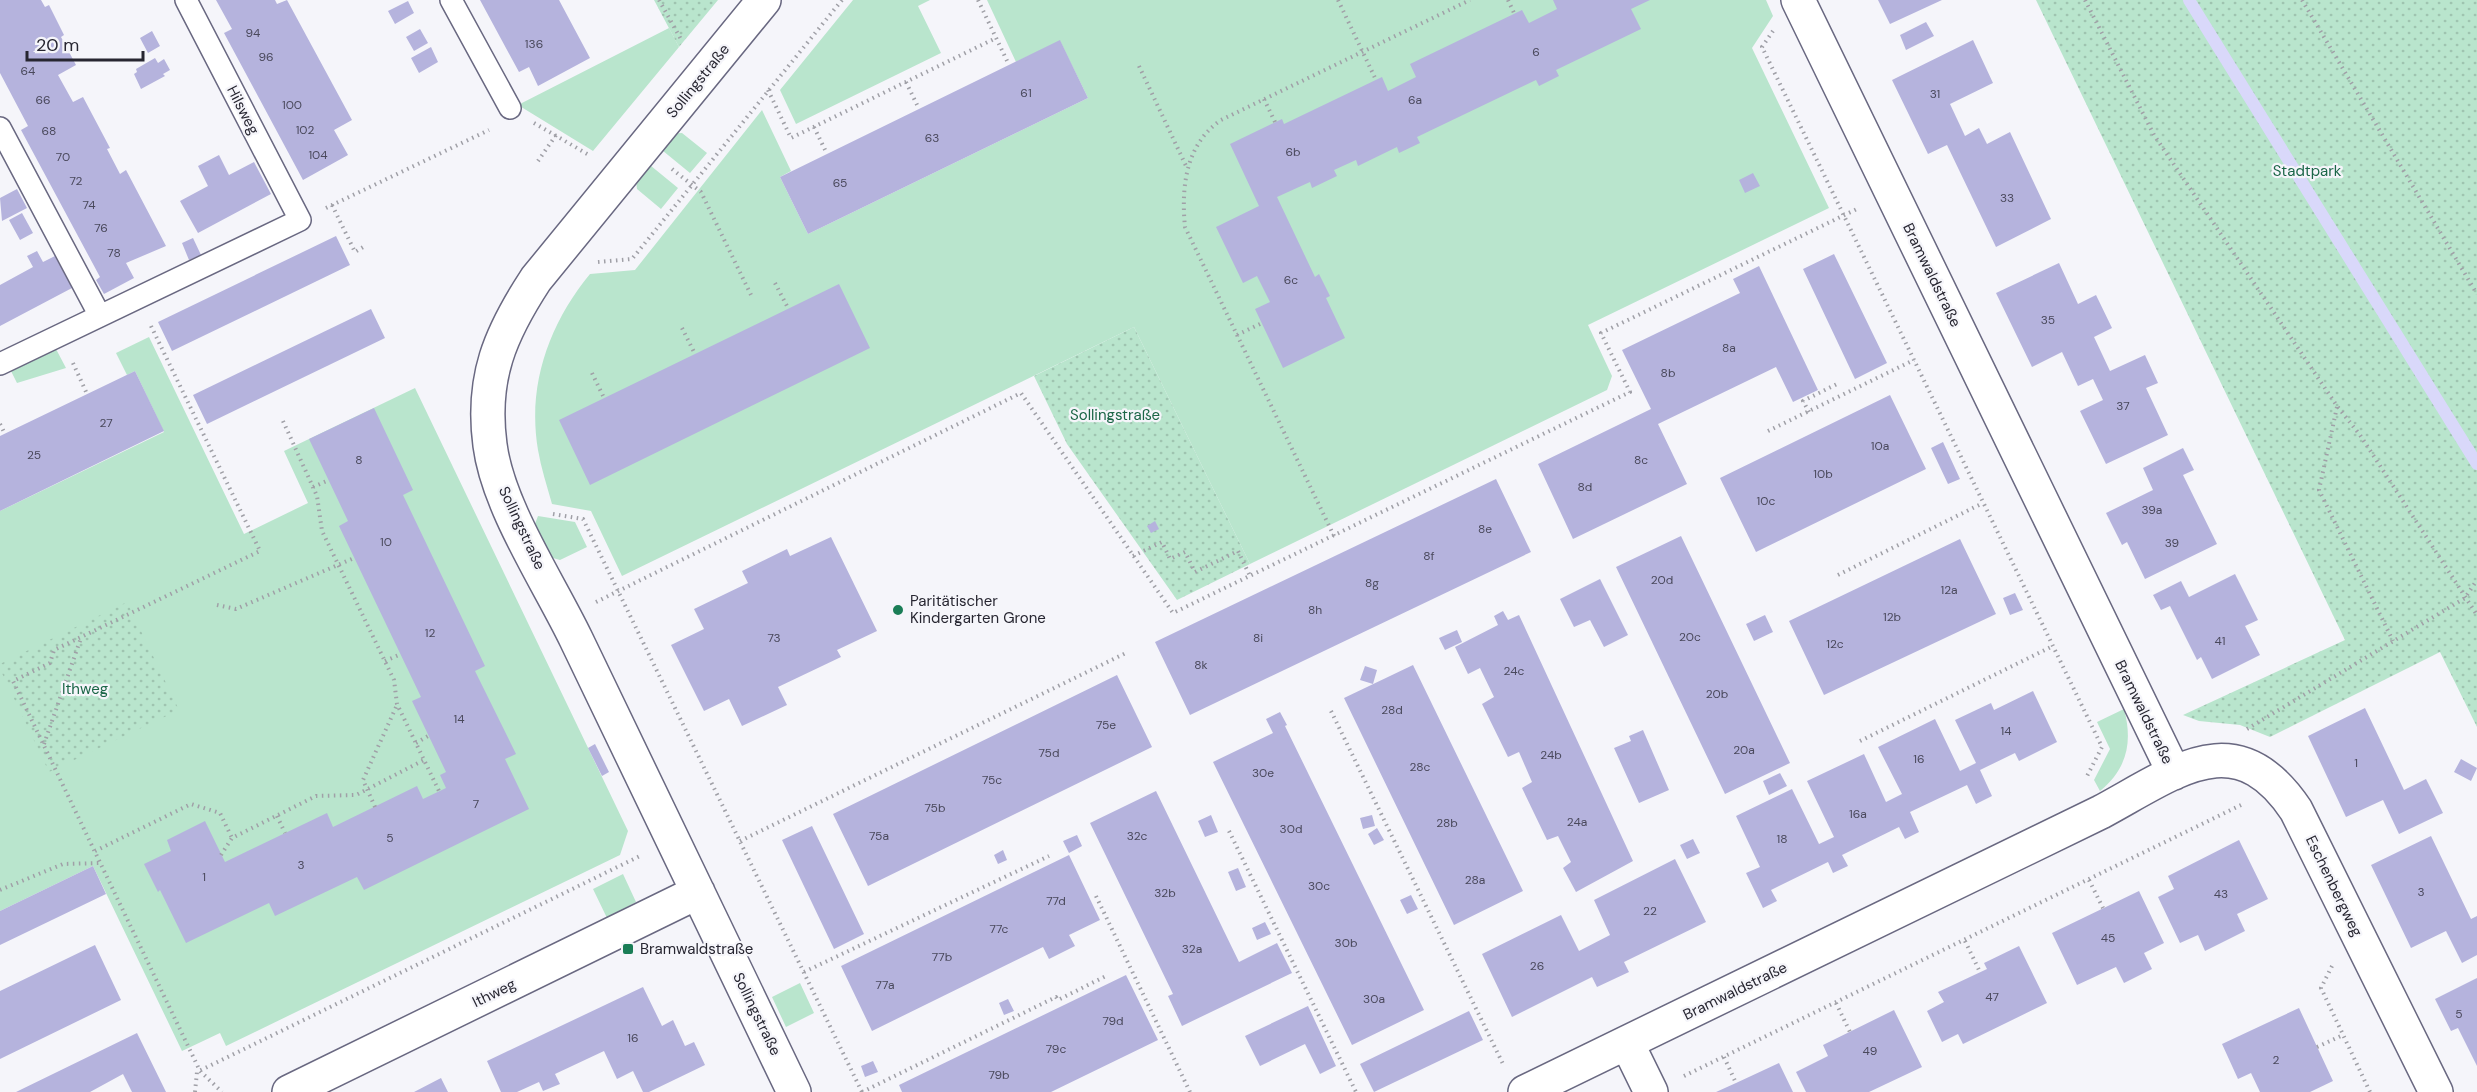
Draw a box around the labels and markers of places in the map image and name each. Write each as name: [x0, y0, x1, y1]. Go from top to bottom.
place label: Paritätischer Kindergarten Grone: [910, 591, 1046, 628]
marker: Paritätischer Kindergarten Grone: [891, 603, 905, 617]
place label: Bramwaldstraße: [640, 939, 753, 959]
marker: Bramwaldstraße: [621, 942, 635, 956]

